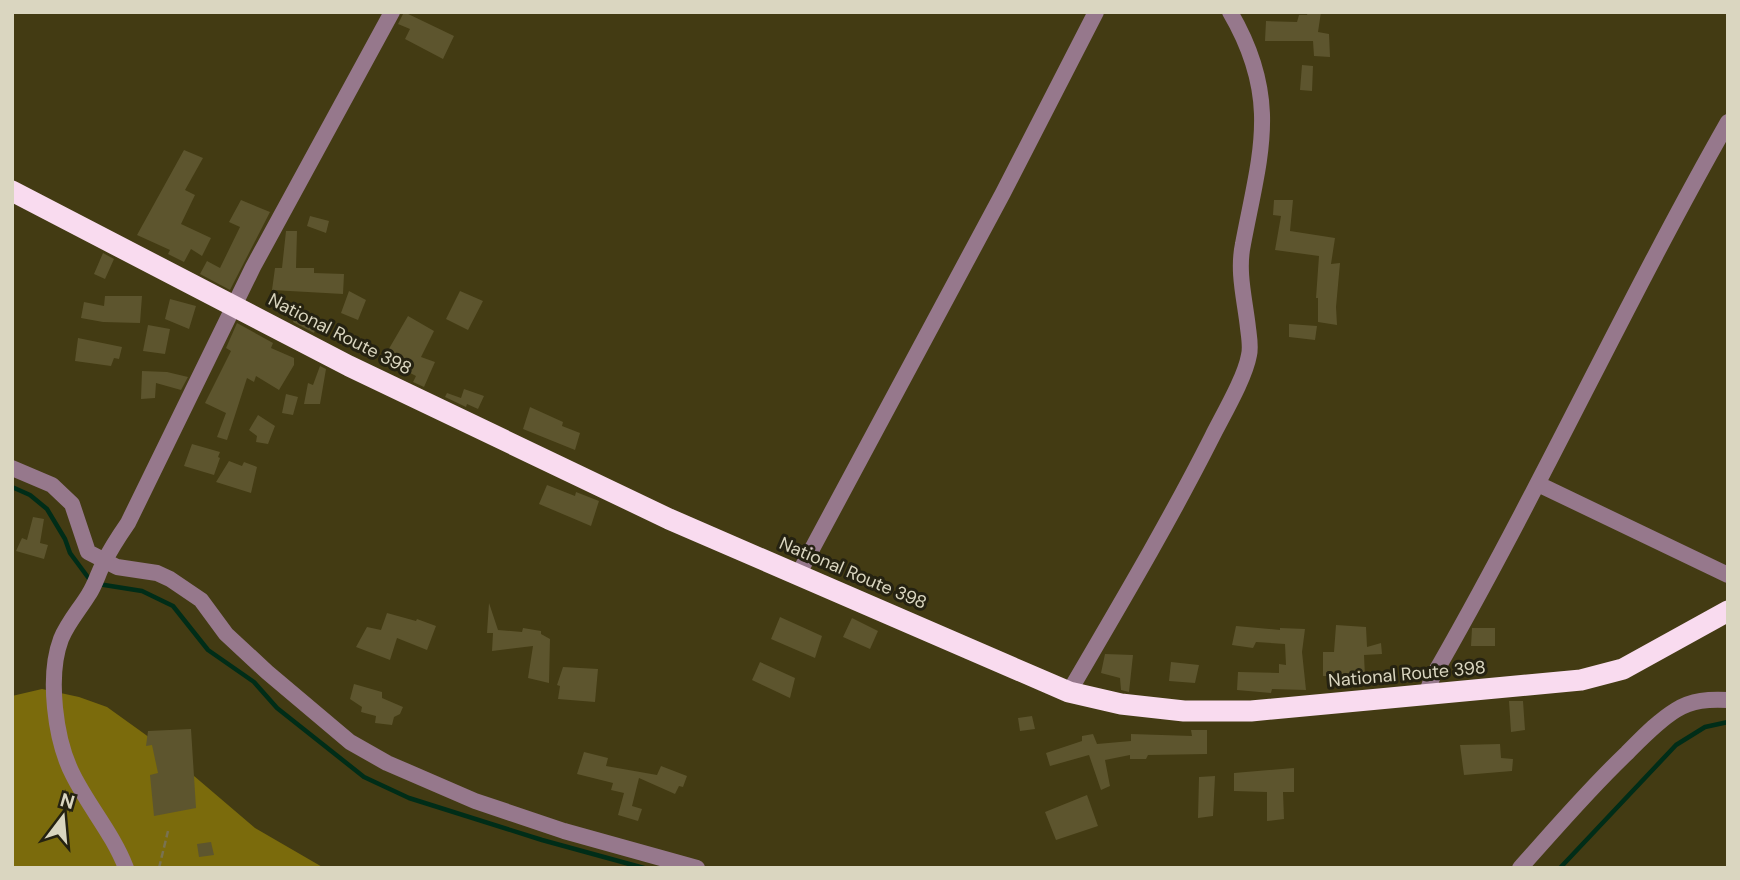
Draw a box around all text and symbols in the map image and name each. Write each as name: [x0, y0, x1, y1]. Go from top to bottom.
street label: National Route 398: [264, 287, 416, 381]
street label: National Route 398: [776, 531, 930, 615]
street label: National Route 398: [1327, 655, 1487, 693]
north arrow: [28, 782, 98, 852]
text: N: [57, 787, 78, 815]

